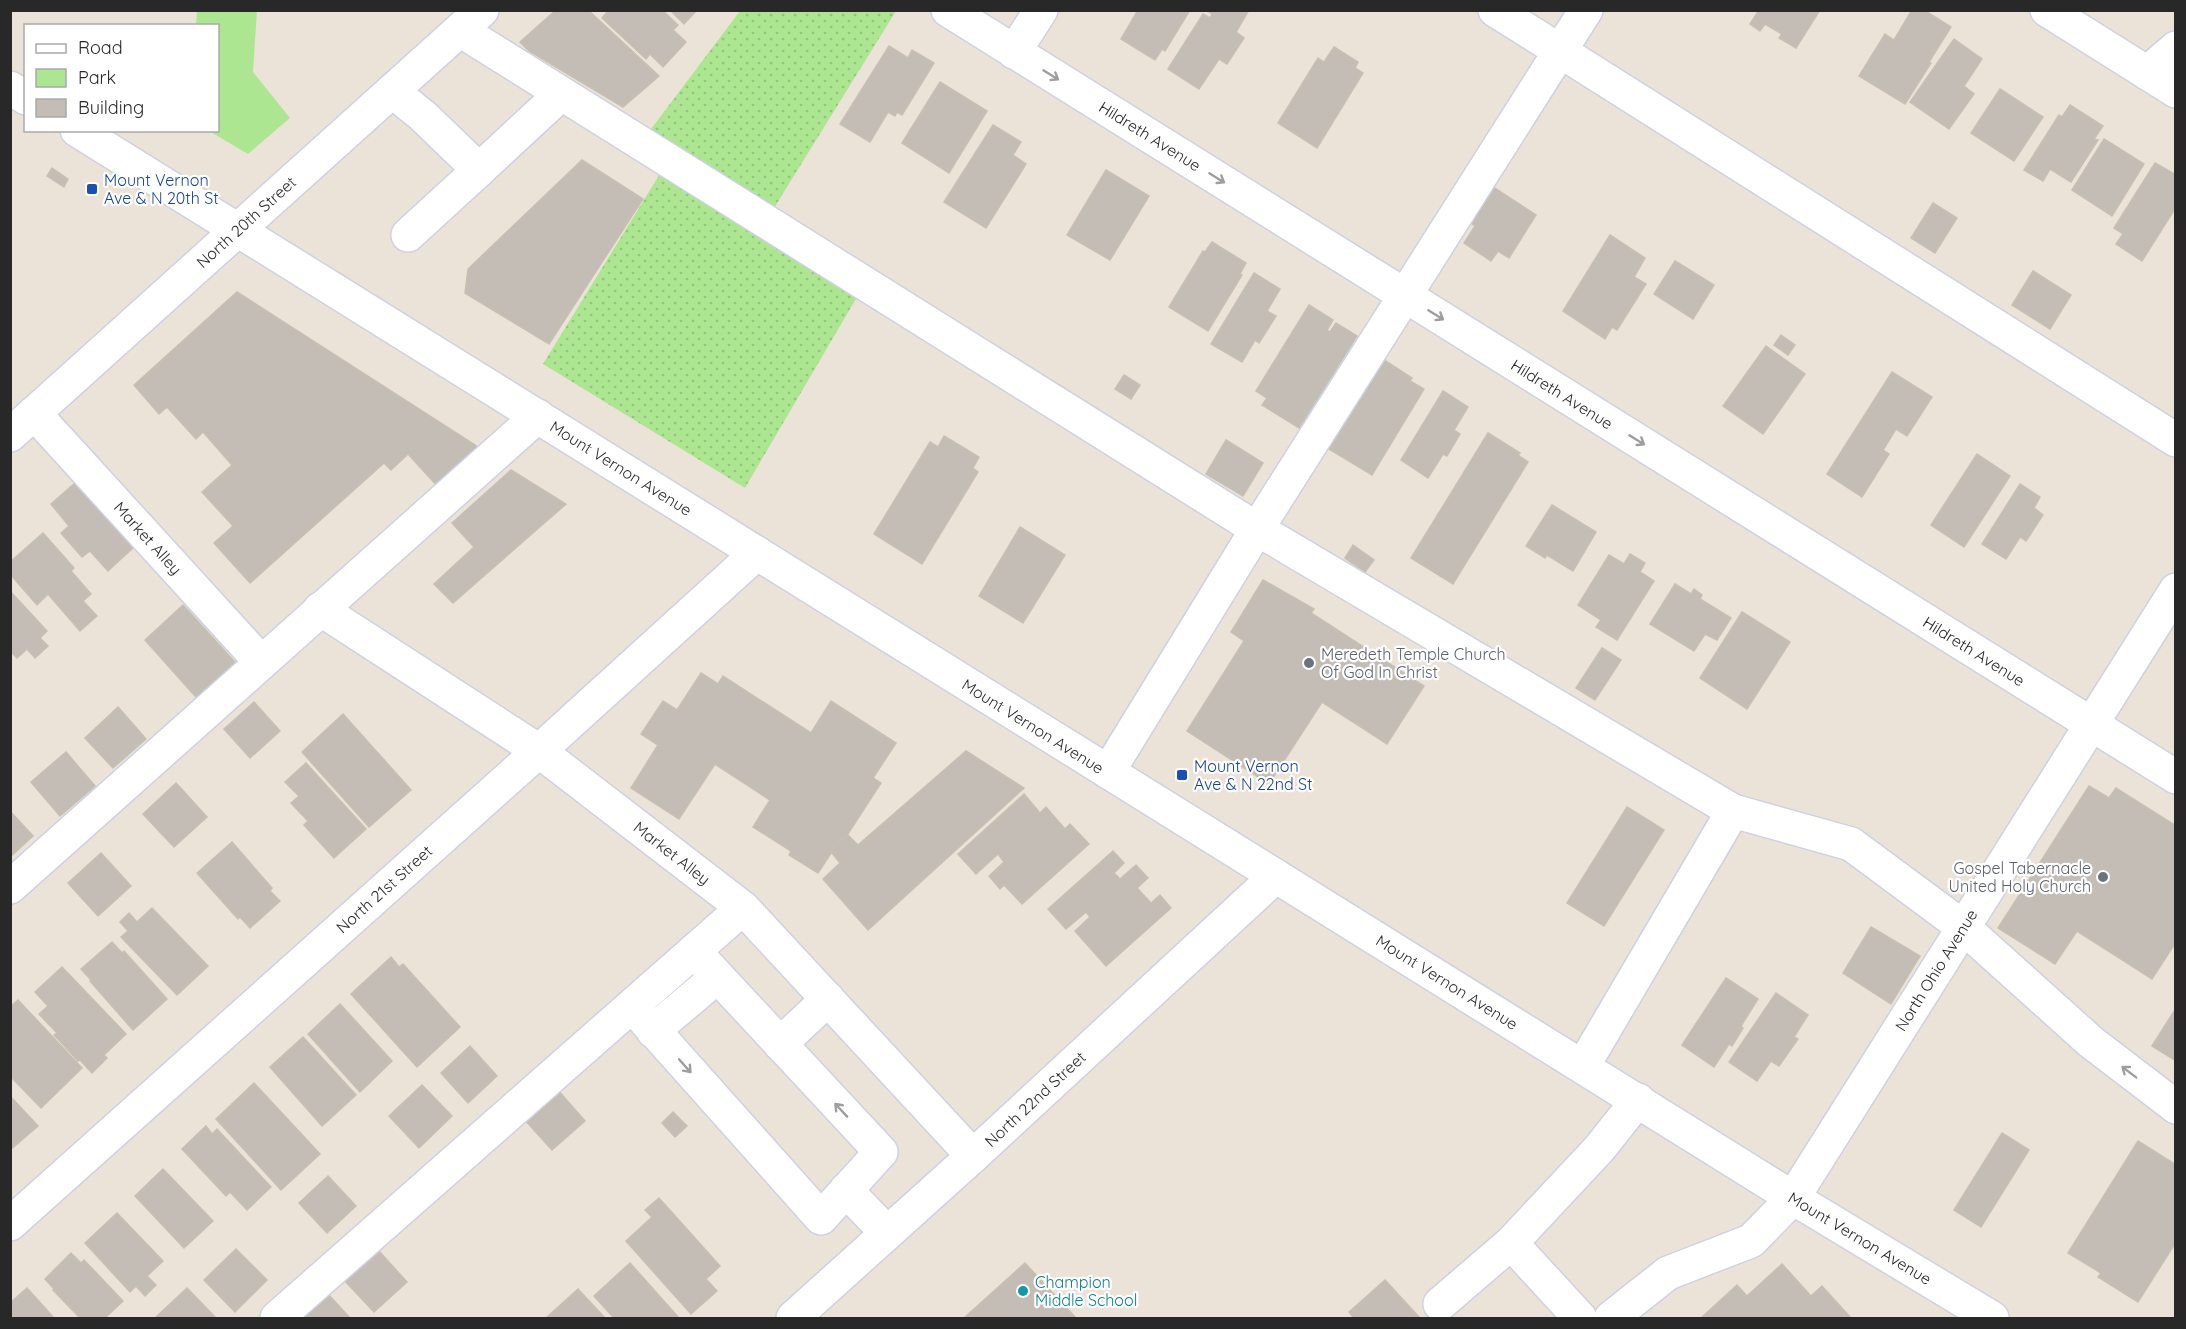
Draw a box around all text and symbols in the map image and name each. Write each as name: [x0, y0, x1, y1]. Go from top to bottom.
legend: [24, 24, 219, 132]
text: Road: [78, 36, 123, 59]
text: Park: [78, 66, 116, 89]
one-way arrow: [1043, 69, 1059, 81]
text: Building: [78, 96, 144, 119]
street label: Hildreth Avenue: [1095, 97, 1205, 175]
place label: Mount Vernon Ave & N 20th St: [104, 170, 219, 208]
street label: North 20th Street: [192, 172, 300, 272]
one-way arrow: [1208, 173, 1225, 185]
marker: Mount Vernon Ave & N 20th St: [85, 182, 99, 196]
one-way arrow: [1427, 309, 1444, 322]
street label: Hildreth Avenue: [1507, 355, 1617, 433]
street label: Mount Vernon Avenue: [546, 416, 696, 520]
one-way arrow: [1628, 435, 1645, 447]
street label: Market Alley: [110, 497, 186, 579]
street label: Hildreth Avenue: [1919, 612, 2029, 690]
place label: Meredeth Temple Church Of God In Christ: [1321, 644, 1506, 682]
marker: Meredeth Temple Church Of God In Christ: [1302, 656, 1316, 670]
street label: Mount Vernon Avenue: [958, 674, 1108, 778]
place label: Mount Vernon Ave & N 22nd St: [1194, 756, 1312, 794]
marker: Mount Vernon Ave & N 22nd St: [1175, 768, 1189, 782]
street label: Market Alley: [630, 817, 714, 889]
street label: North 21st Street: [332, 841, 436, 937]
place label: Gospel Tabernacle United Holy Church: [1949, 858, 2091, 896]
marker: Gospel Tabernacle United Holy Church: [2096, 870, 2110, 884]
street label: North Ohio Avenue: [1890, 905, 1982, 1035]
street label: Mount Vernon Avenue: [1372, 930, 1522, 1034]
street label: North 22nd Street: [980, 1047, 1090, 1151]
one-way arrow: [678, 1058, 692, 1073]
one-way arrow: [2121, 1065, 2137, 1078]
one-way arrow: [834, 1102, 849, 1117]
street label: Mount Vernon Avenue: [1785, 1187, 1935, 1289]
place label: Champion Middle School: [1035, 1272, 1137, 1310]
marker: Champion Middle School: [1016, 1284, 1030, 1298]

